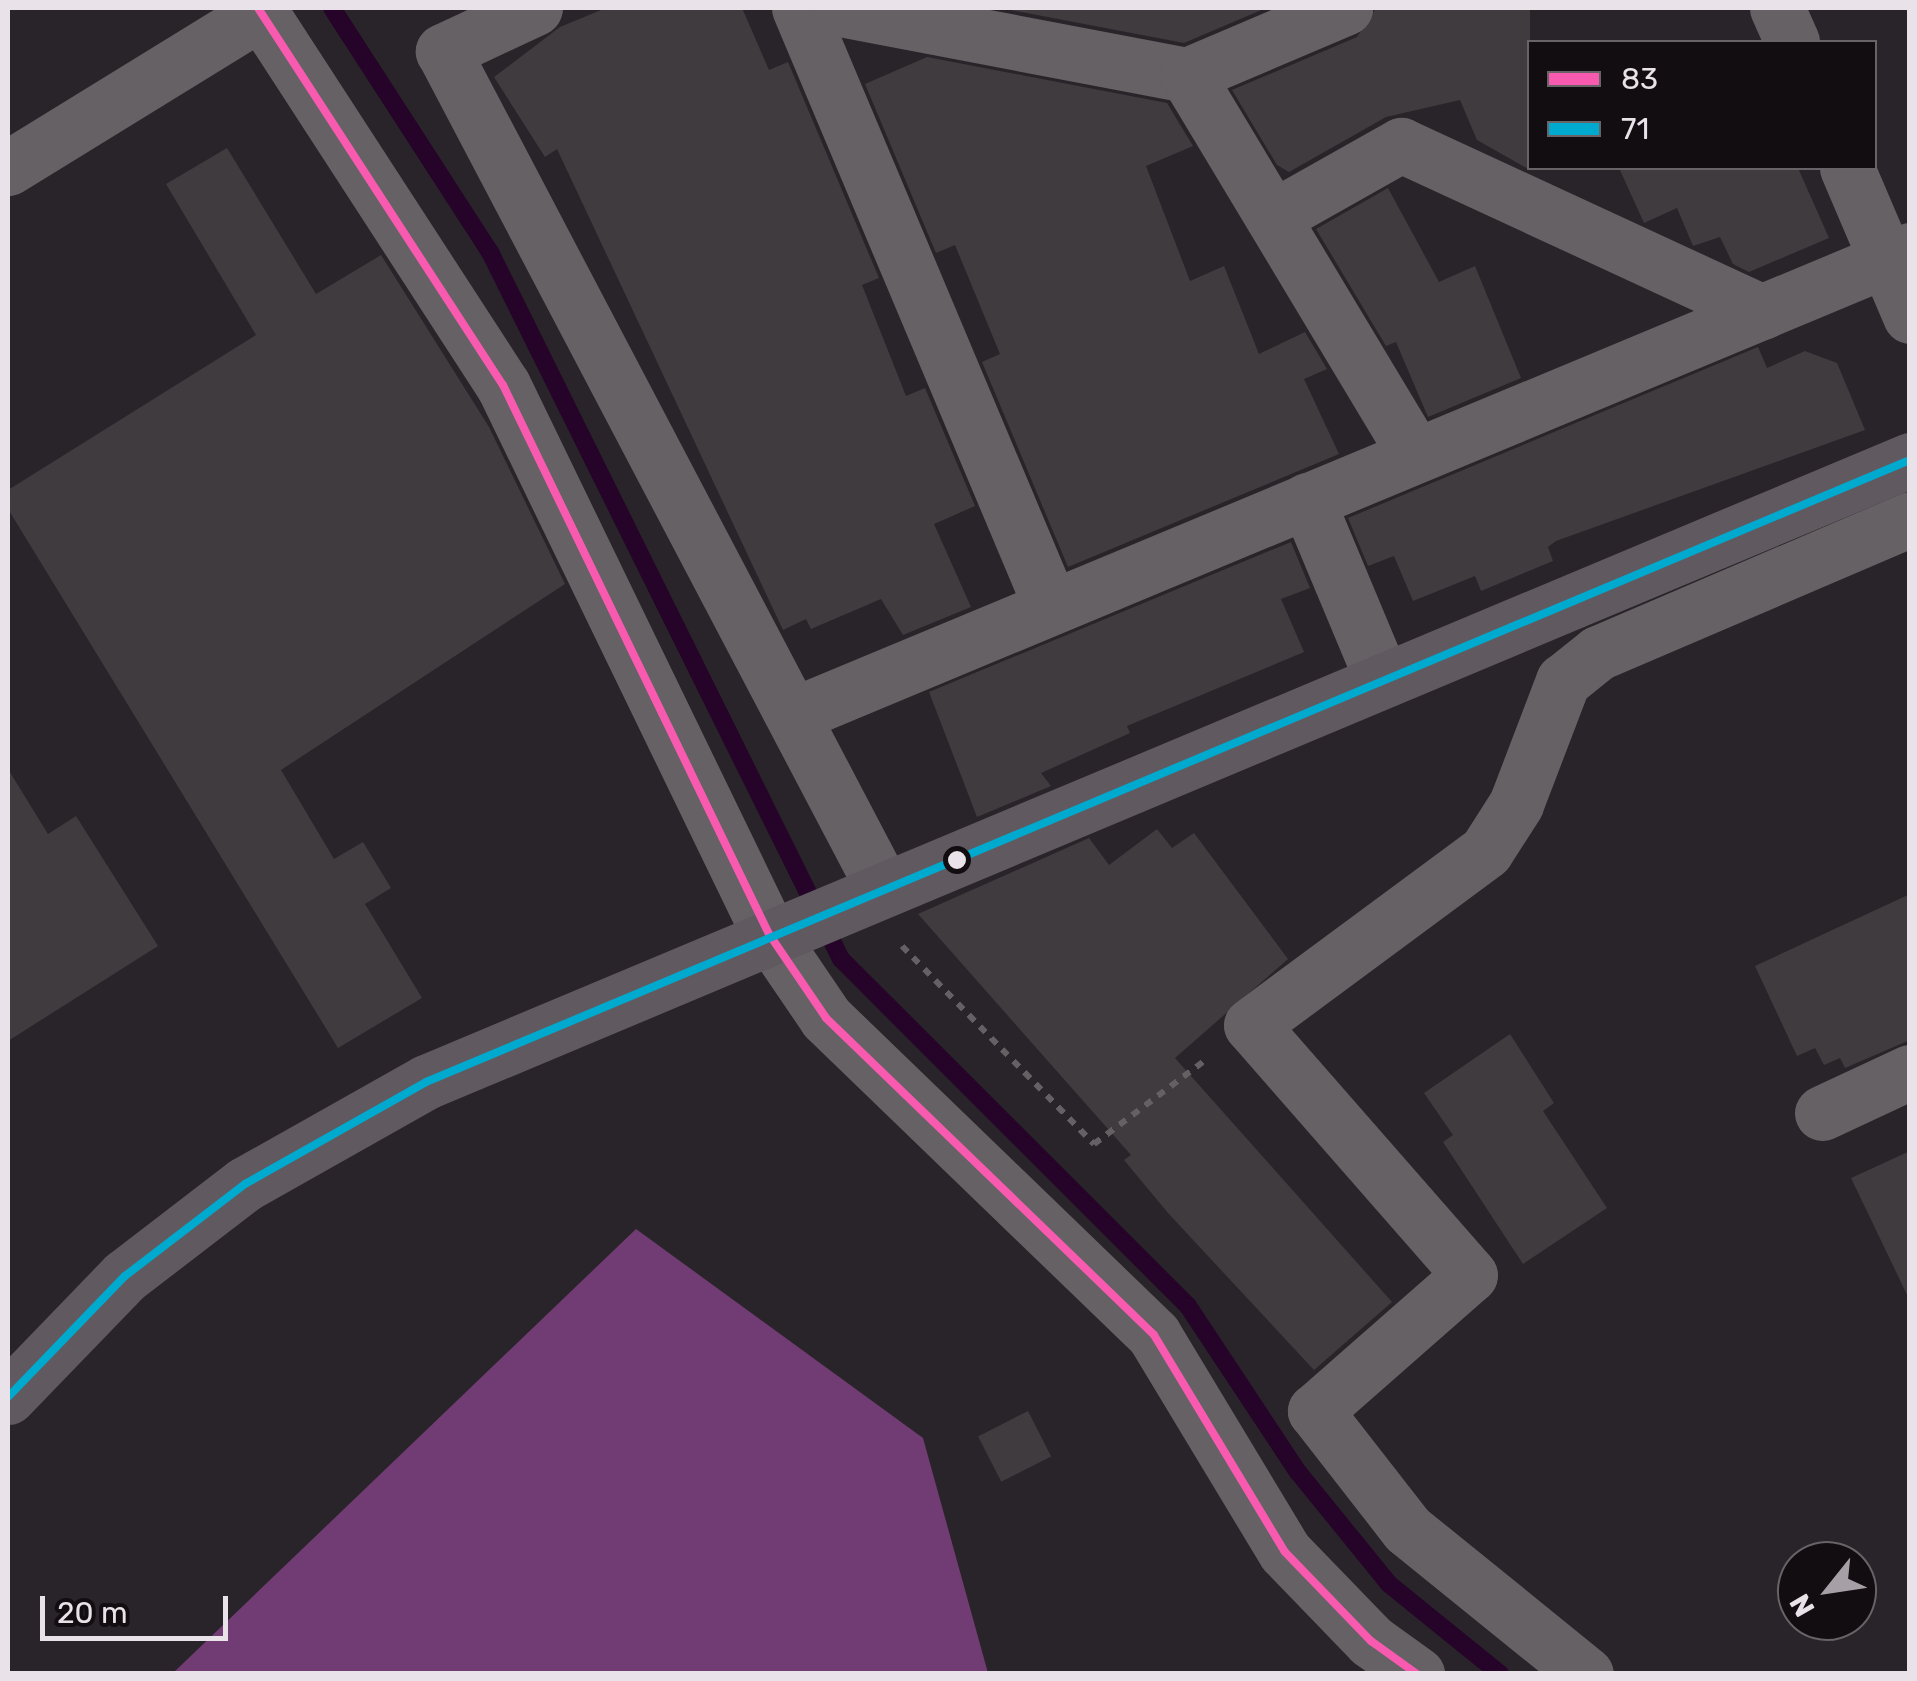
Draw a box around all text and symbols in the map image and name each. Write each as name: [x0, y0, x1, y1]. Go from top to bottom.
legend: [1527, 40, 1877, 170]
text: 83: [1621, 61, 1658, 97]
text: 71: [1621, 111, 1649, 147]
unlabelled marker: [947, 850, 967, 870]
north arrow: [1777, 1541, 1877, 1641]
scale bar: [45, 1576, 232, 1638]
text: N: [1783, 1588, 1822, 1622]
text: 20 m: [57, 1595, 128, 1631]

